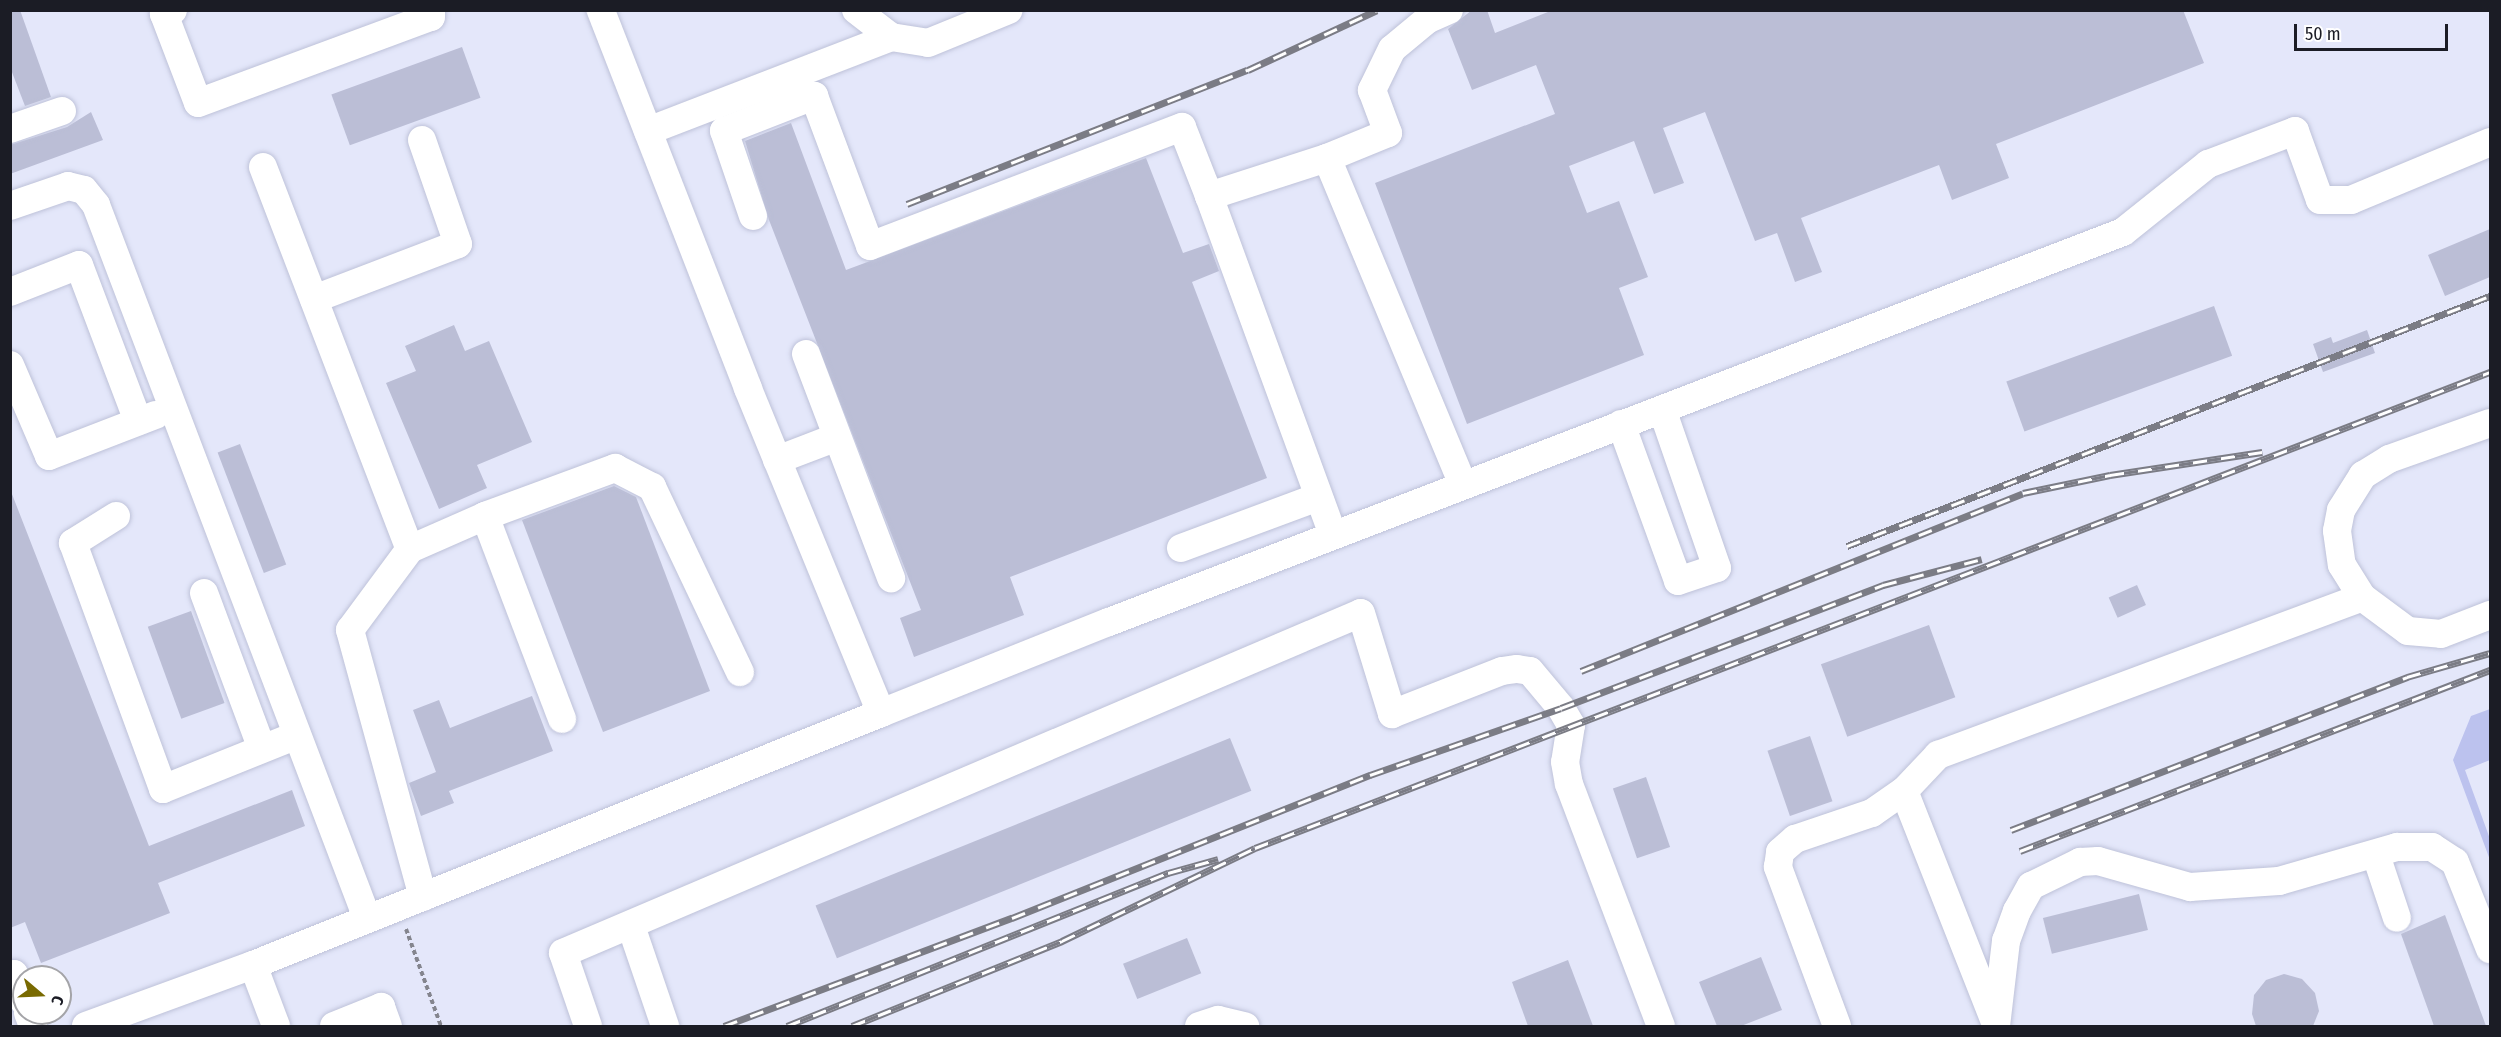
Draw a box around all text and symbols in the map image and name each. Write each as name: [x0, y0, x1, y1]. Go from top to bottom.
scale bar: [2297, 12, 2452, 50]
text: 50 m: [2305, 23, 2341, 45]
north arrow: [12, 965, 72, 1025]
text: С: [47, 993, 68, 1007]

